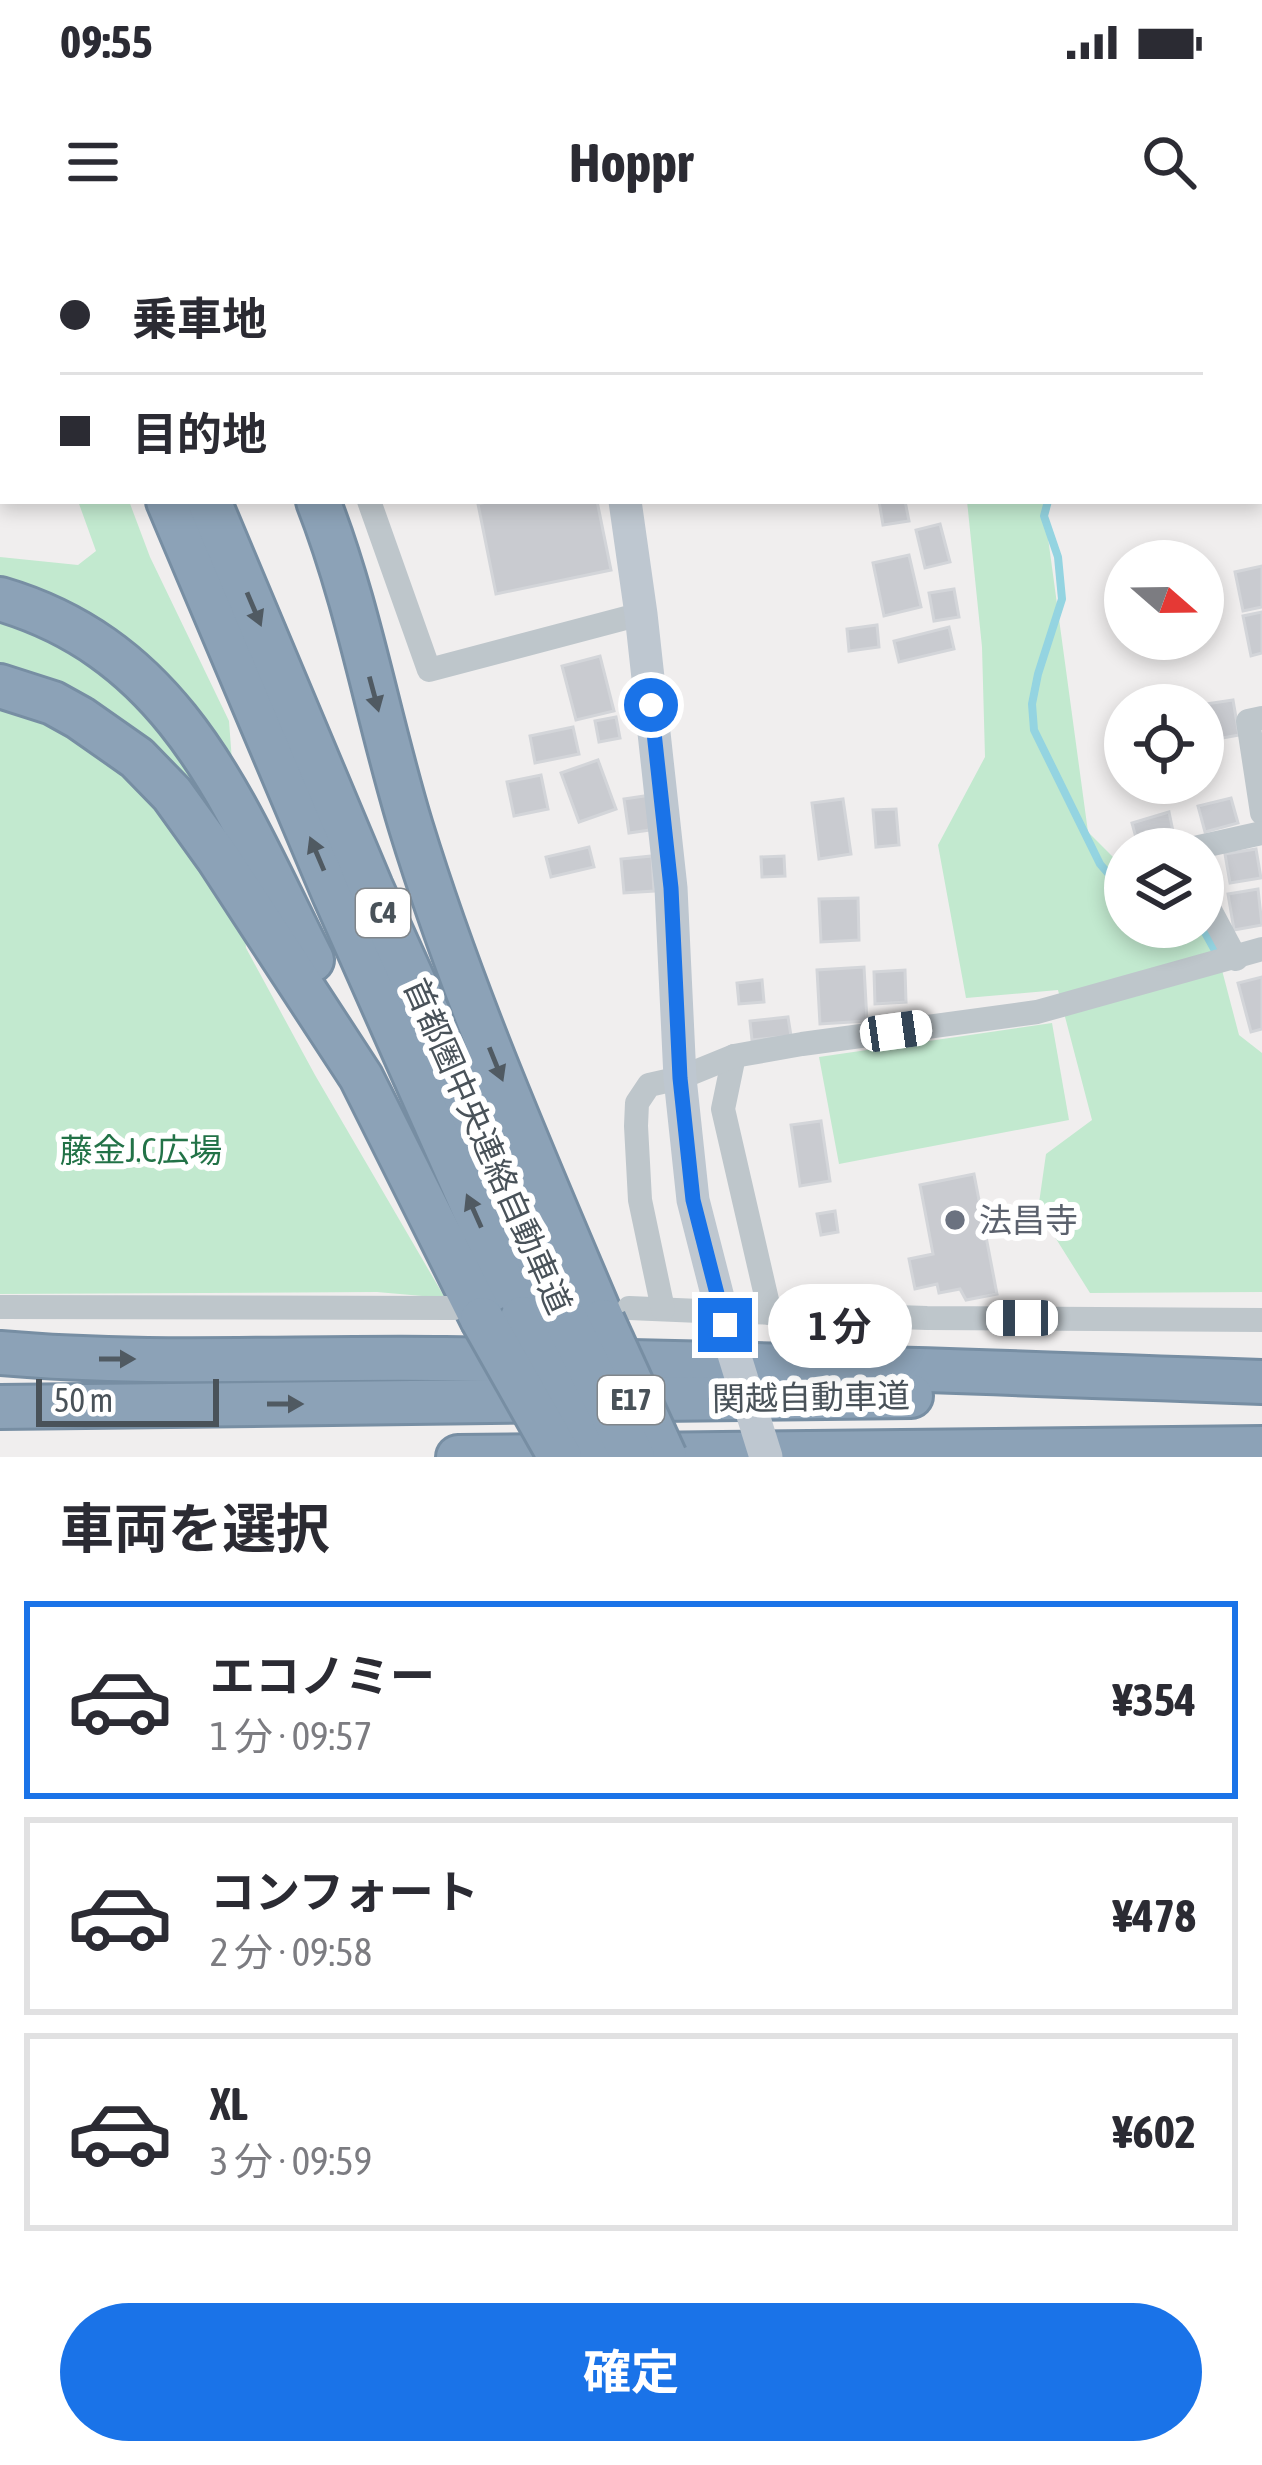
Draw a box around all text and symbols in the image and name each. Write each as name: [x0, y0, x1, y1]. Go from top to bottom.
text: 09:55: [60, 16, 153, 68]
icon: menu: [60, 129, 126, 195]
icon: search: [1136, 129, 1202, 195]
text: Hoppr: [569, 132, 693, 193]
text: 乗車地: [132, 293, 267, 345]
text: 目的地: [132, 408, 267, 460]
north arrow: [1104, 540, 1224, 660]
map controls: [1104, 540, 1224, 948]
one-way arrow: [245, 591, 264, 627]
one-way arrow: [365, 676, 384, 713]
route start: [624, 678, 678, 732]
button: locate: [1104, 684, 1224, 804]
button: layers: [1104, 828, 1224, 948]
one-way arrow: [307, 836, 326, 872]
road number: C4: [356, 889, 410, 937]
street label: 首都圏中央連絡自動車道: [397, 972, 579, 1320]
car: [858, 1008, 934, 1054]
one-way arrow: [487, 1046, 506, 1082]
park label: 藤金J.C広場: [60, 1131, 222, 1169]
one-way arrow: [464, 1194, 484, 1229]
place label: 法昌寺: [979, 1201, 1078, 1239]
marker: 法昌寺: [942, 1207, 968, 1233]
callout: 1 分: [767, 1283, 911, 1367]
route end: [698, 1298, 752, 1352]
car: [986, 1300, 1058, 1336]
text: 1 分: [809, 1304, 871, 1348]
one-way arrow: [99, 1349, 137, 1369]
scale bar: [36, 1373, 219, 1426]
road number: E17: [598, 1376, 664, 1424]
street label: 関越自動車道: [712, 1376, 910, 1418]
text: 50 m: [54, 1381, 113, 1419]
one-way arrow: [267, 1394, 305, 1414]
text: 車両を選択: [60, 1498, 330, 1559]
icon: car: [66, 1646, 174, 1754]
text: エコノミー: [210, 1650, 435, 1702]
text: ¥354: [1113, 1674, 1196, 1726]
text: 1 分 · 09:57: [210, 1714, 372, 1758]
icon: car: [66, 1862, 174, 1970]
text: コンフォート: [210, 1866, 479, 1918]
text: ¥478: [1113, 1890, 1196, 1942]
text: 2 分 · 09:58: [210, 1930, 372, 1974]
icon: car: [66, 2078, 174, 2186]
text: XL: [210, 2078, 248, 2130]
text: ¥602: [1113, 2106, 1196, 2158]
text: 3 分 · 09:59: [210, 2139, 372, 2183]
button: 確定: [60, 2303, 1202, 2441]

